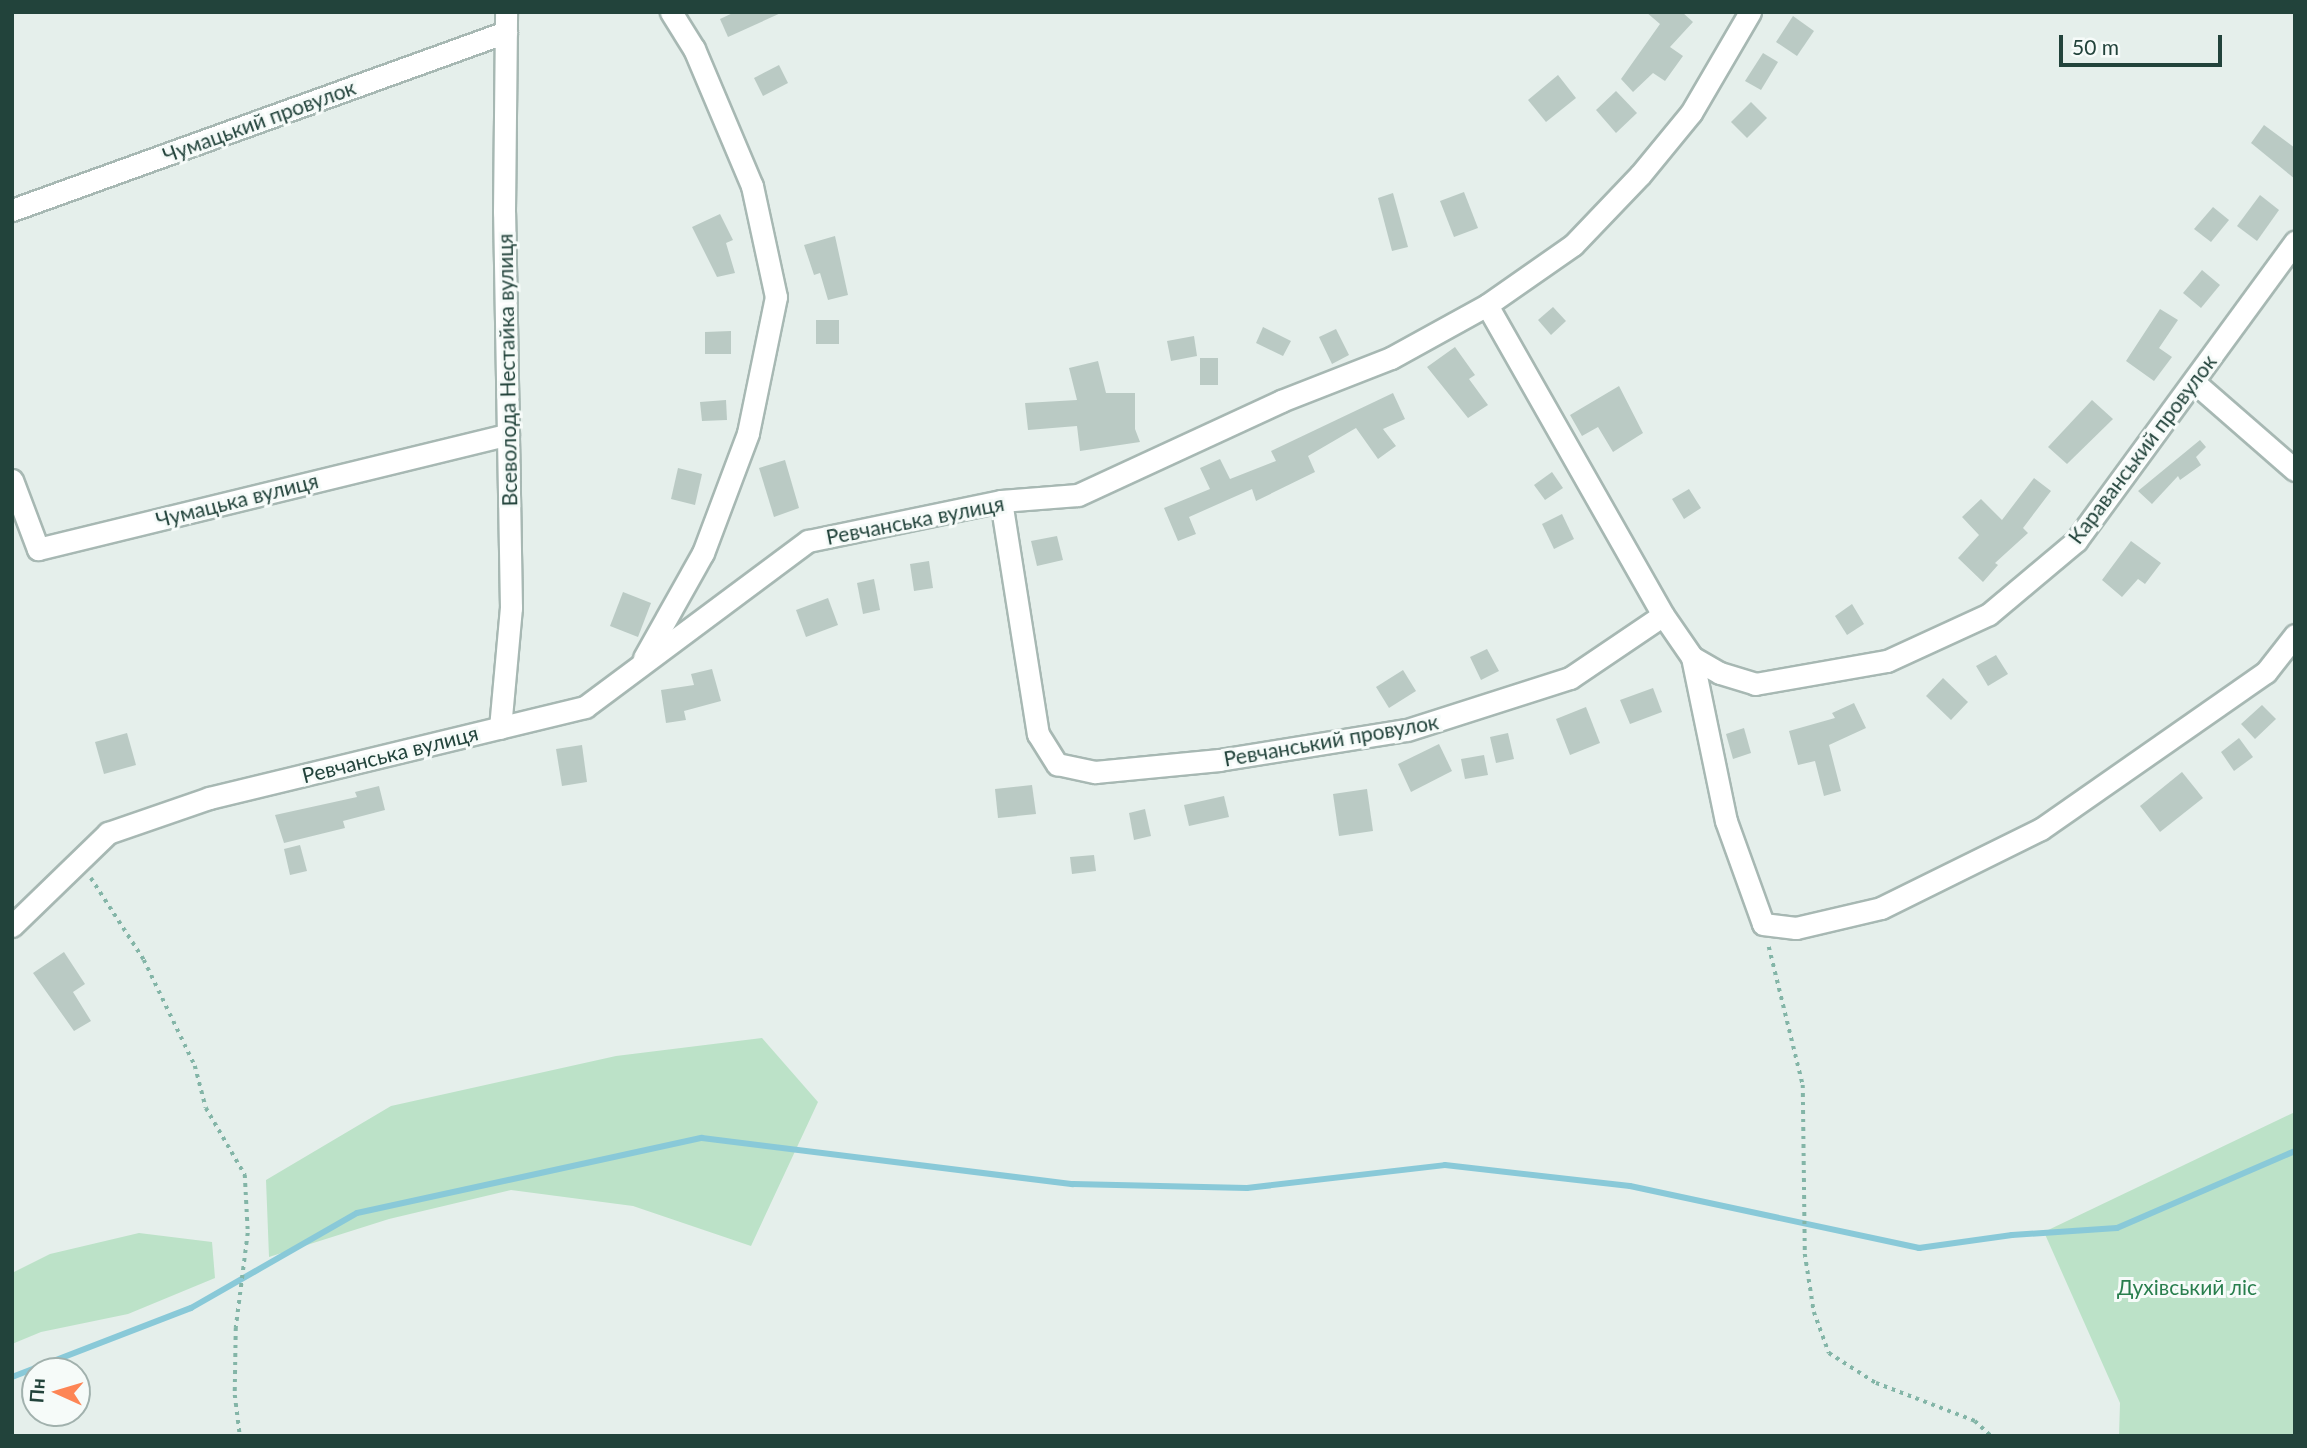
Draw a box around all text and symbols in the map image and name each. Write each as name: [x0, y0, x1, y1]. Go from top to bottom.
scale bar: [2062, 21, 2225, 65]
text: 50 m: [2072, 34, 2119, 59]
street label: Чумацький провулок: [159, 74, 359, 168]
street label: Всеволода Нестайка вулиця: [492, 233, 522, 507]
street label: Караванський провулок: [2063, 349, 2221, 549]
street label: Чумацька вулиця: [153, 468, 321, 532]
street label: Ревчанська вулиця: [824, 490, 1006, 550]
street label: Ревчанський провулок: [1222, 709, 1440, 771]
street label: Ревчанська вулиця: [299, 720, 481, 788]
park label: Духівський ліс: [2117, 1274, 2257, 1300]
north arrow: [21, 1357, 91, 1427]
text: Пн: [24, 1377, 49, 1404]

